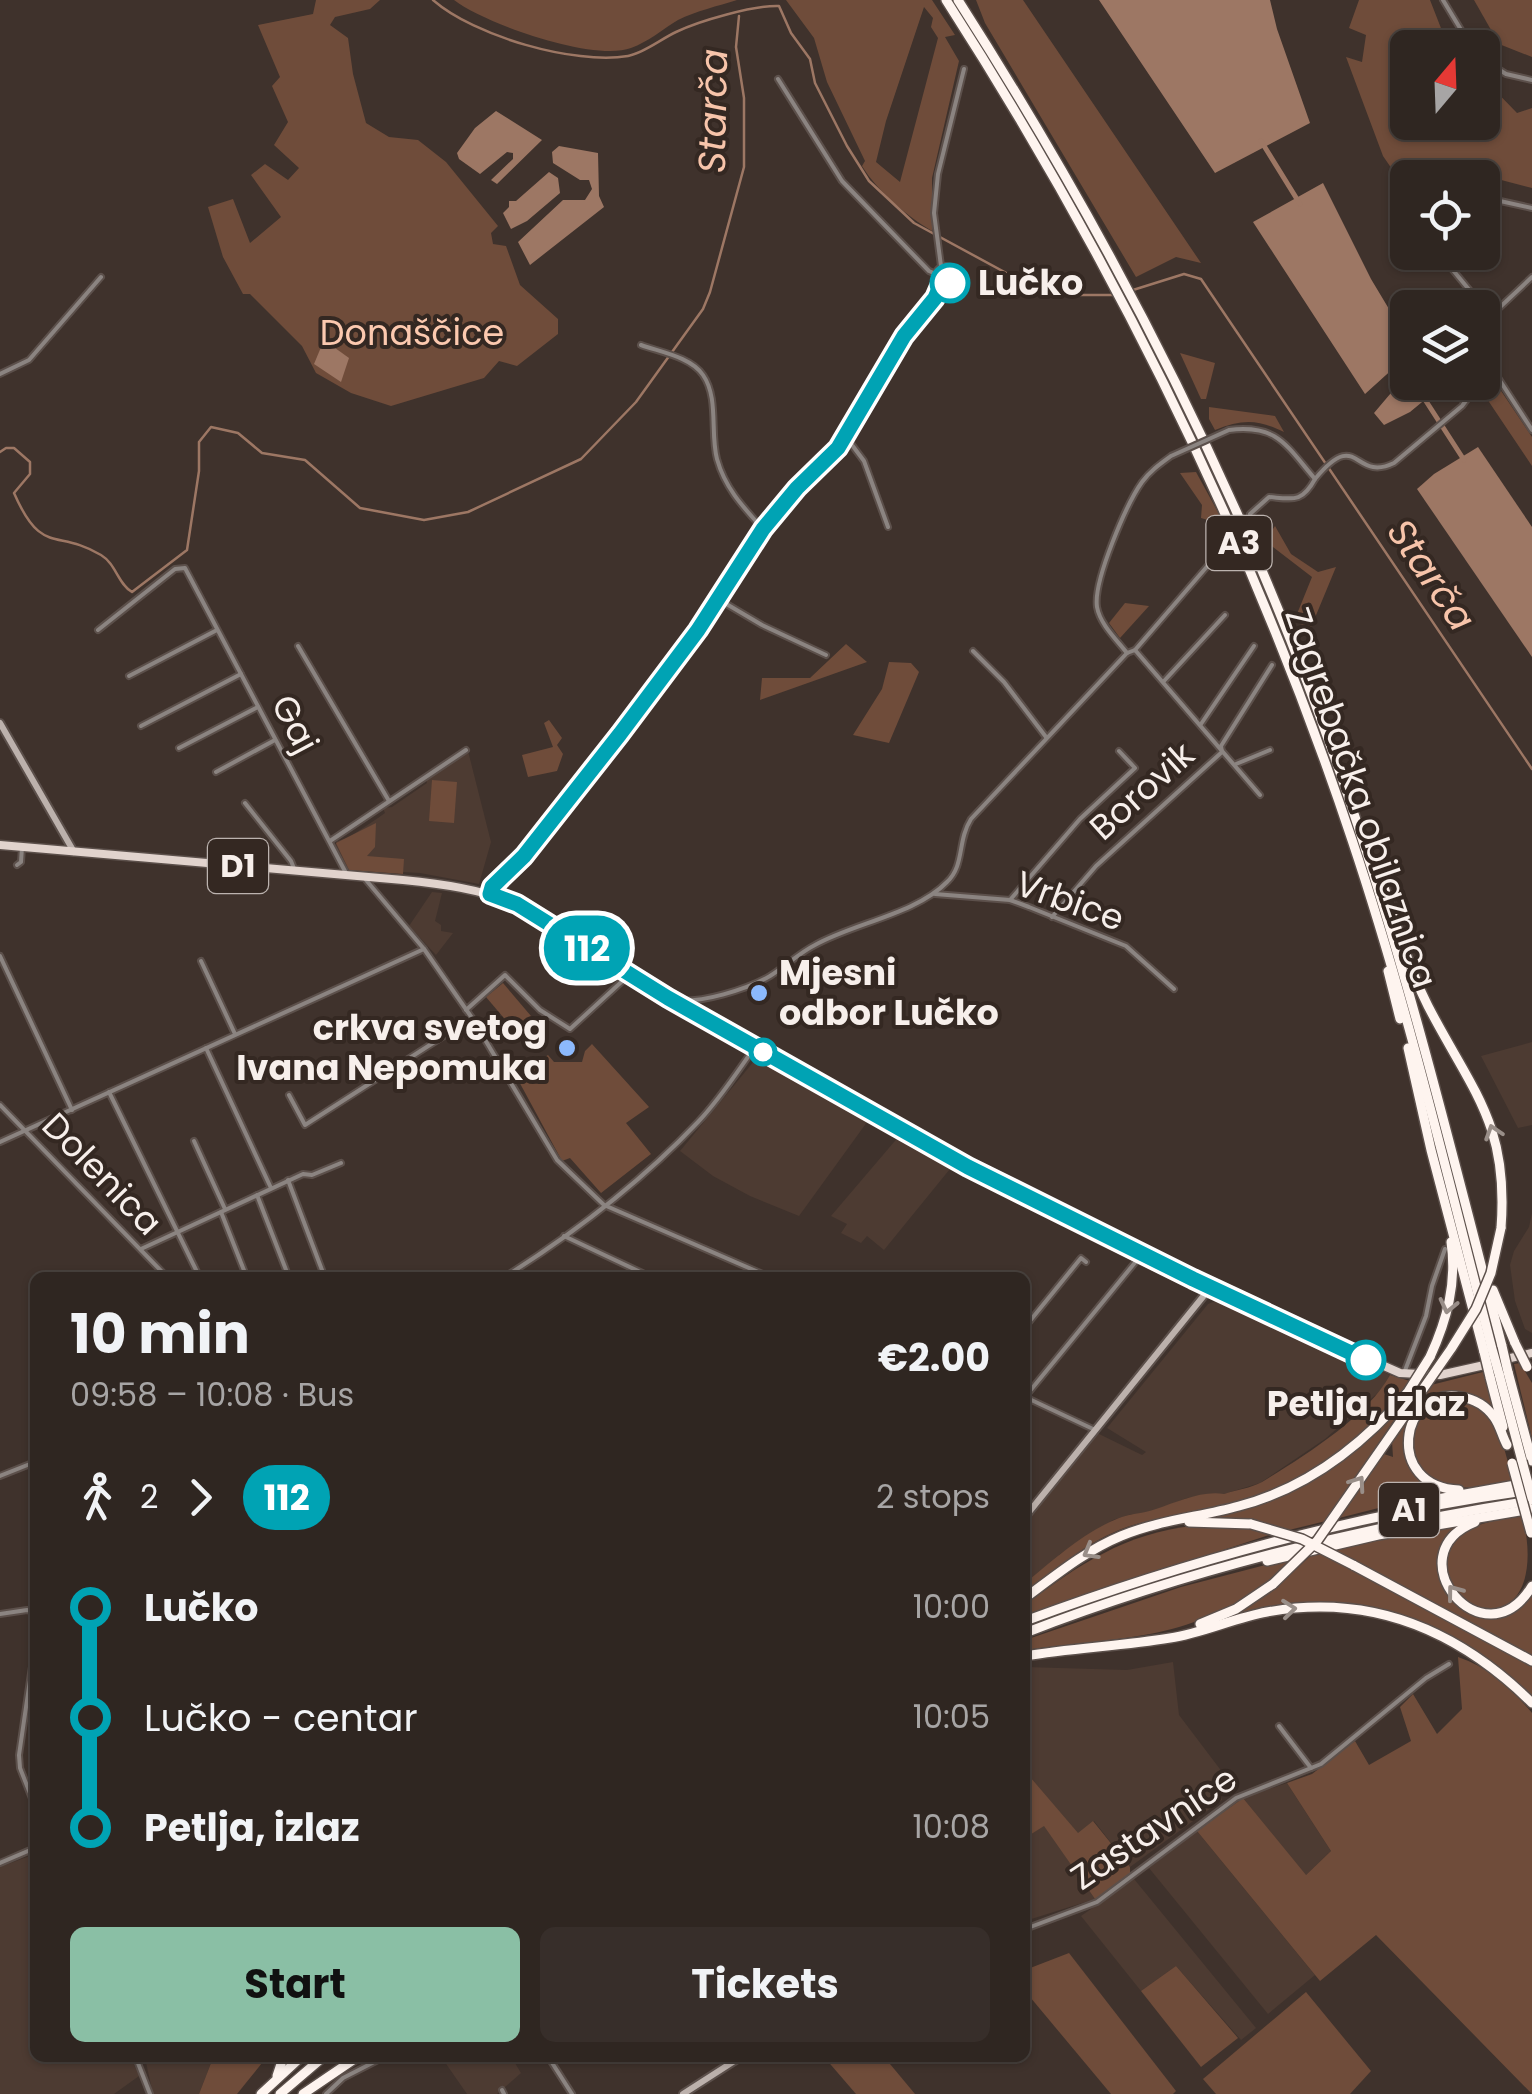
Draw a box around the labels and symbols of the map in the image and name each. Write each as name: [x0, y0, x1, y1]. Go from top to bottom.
north arrow: [1390, 30, 1500, 140]
water label: Starča: [685, 48, 740, 174]
place label: Lučko: [978, 258, 1083, 307]
marker: Lučko: [931, 264, 969, 302]
park label: Donaščice: [320, 308, 504, 357]
water label: Starča: [1375, 508, 1488, 641]
road number: A3: [1206, 516, 1272, 570]
street label: Zagrebačka obilaznica: [1273, 601, 1450, 995]
street label: Gaj: [260, 686, 331, 762]
street label: Borovik: [1079, 730, 1205, 851]
road number: D1: [208, 839, 268, 893]
street label: Vrbice: [1009, 858, 1131, 943]
line badge: 112: [530, 916, 644, 980]
place label: Mjesni odbor Lučko: [779, 948, 999, 1037]
marker: Mjesni odbor Lučko: [748, 982, 770, 1004]
place label: crkva svetog Ivana Nepomuka: [236, 1003, 547, 1092]
marker: crkva svetog Ivana Nepomuka: [556, 1037, 578, 1059]
unlabelled marker: [750, 1039, 776, 1065]
street label: Dolenica: [31, 1101, 173, 1246]
one-way arrow: [1484, 1124, 1505, 1141]
one-way arrow: [1439, 1298, 1460, 1315]
marker: Petlja, izlaz: [1347, 1341, 1385, 1379]
place label: Petlja, izlaz: [1267, 1379, 1465, 1428]
one-way arrow: [1346, 1476, 1364, 1495]
road number: A1: [1379, 1483, 1439, 1537]
one-way arrow: [1083, 1540, 1101, 1560]
one-way arrow: [1448, 1585, 1466, 1604]
one-way arrow: [1281, 1599, 1297, 1620]
street label: Zastavnice: [1061, 1754, 1247, 1901]

